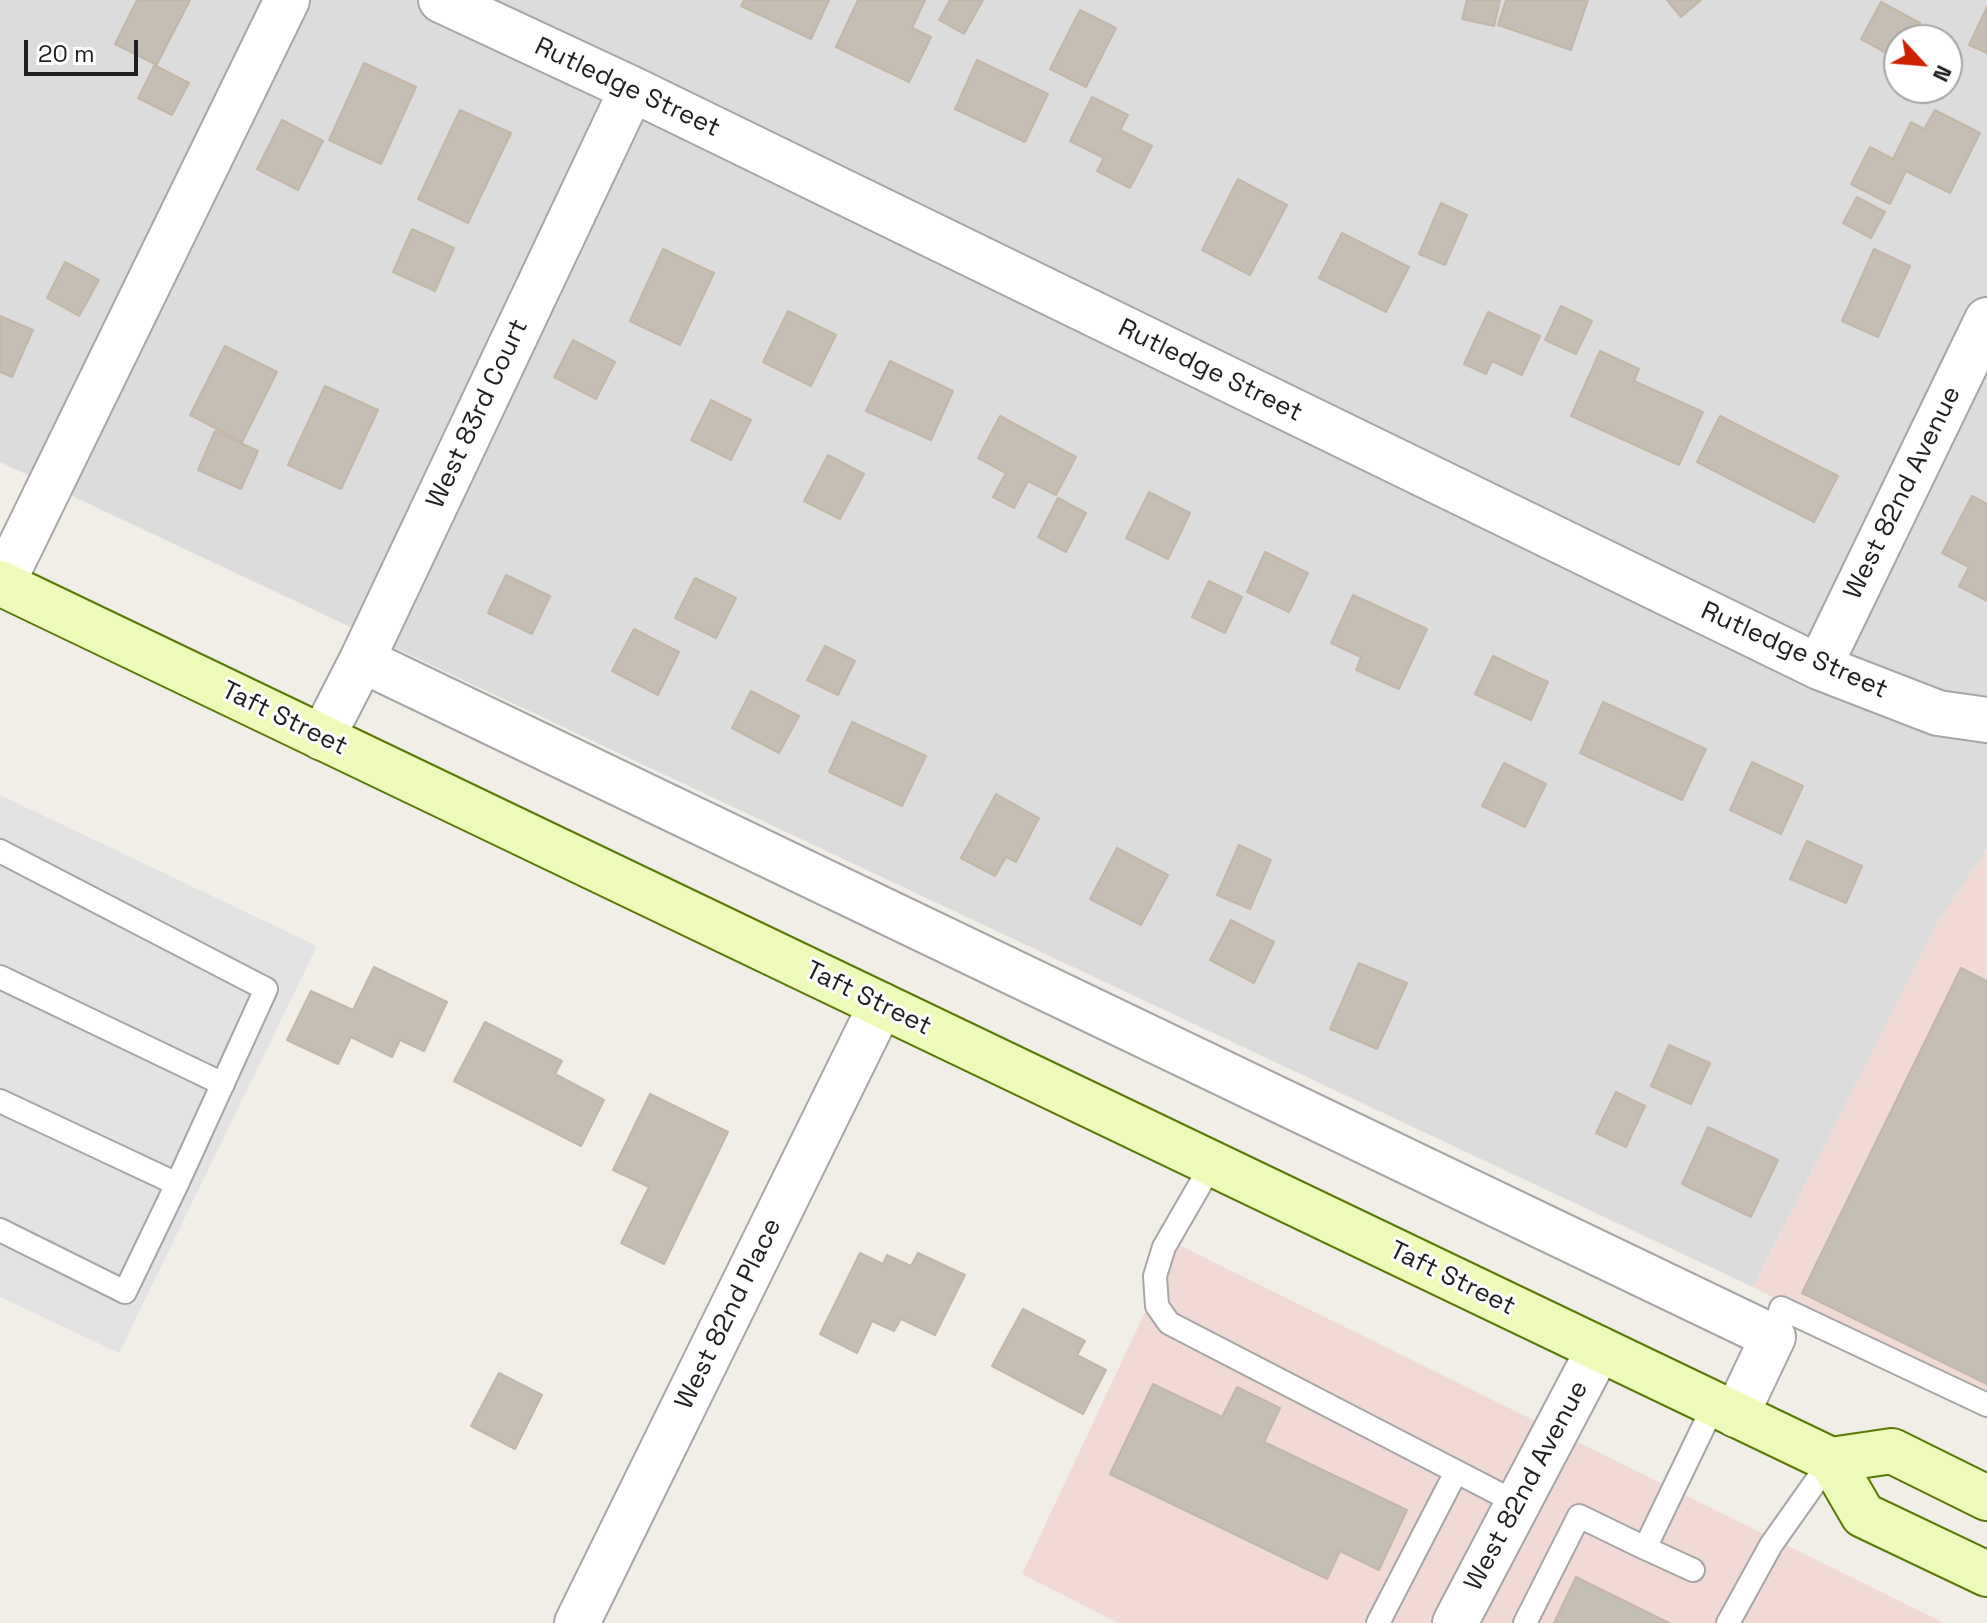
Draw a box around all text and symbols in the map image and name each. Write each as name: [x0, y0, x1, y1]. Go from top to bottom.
scale bar: [28, 24, 142, 74]
north arrow: [1883, 24, 1963, 104]
street label: Rutledge Street: [529, 31, 725, 145]
text: 20 m: [38, 38, 95, 69]
text: N: [1927, 61, 1959, 86]
street label: Rutledge Street: [1113, 313, 1307, 429]
street label: West 83rd Court: [421, 315, 535, 513]
street label: West 82nd Avenue: [1838, 381, 1968, 605]
street label: Rutledge Street: [1696, 596, 1892, 706]
street label: Taft Street: [216, 675, 352, 763]
street label: Taft Street: [800, 955, 936, 1043]
street label: West 82nd Place: [669, 1213, 789, 1415]
street label: Taft Street: [1384, 1235, 1520, 1323]
street label: West 82nd Avenue: [1459, 1376, 1595, 1596]

